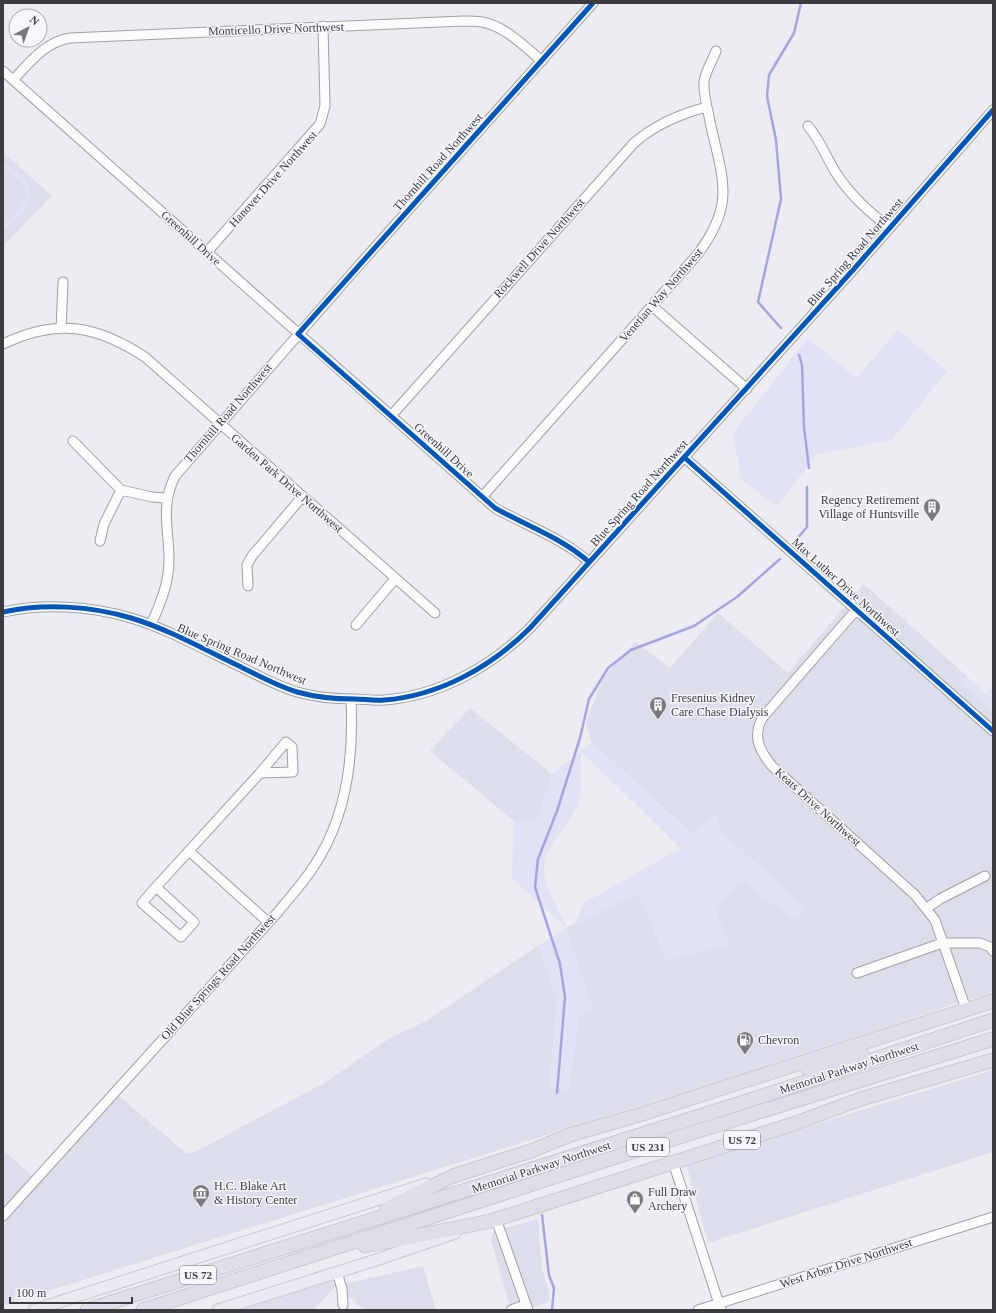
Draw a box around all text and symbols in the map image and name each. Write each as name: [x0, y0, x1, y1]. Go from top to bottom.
north arrow: [8, 8, 48, 48]
text: N: [28, 13, 42, 28]
street label: Monticello Drive Northwest: [208, 20, 345, 38]
street label: Thornhill Road Northwest: [390, 110, 486, 214]
street label: Hanover Drive Northwest: [226, 128, 320, 230]
street label: Blue Spring Road Northwest: [804, 194, 906, 309]
street label: Rockwell Drive Northwest: [491, 195, 588, 301]
street label: Greenhill Drive: [158, 207, 224, 269]
street label: Venetian Way Northwest: [617, 245, 706, 345]
street label: Thornhill Road Northwest: [181, 360, 275, 465]
street label: Greenhill Drive: [411, 419, 477, 481]
street label: Garden Park Drive Northwest: [228, 431, 346, 536]
street label: Blue Spring Road Northwest: [587, 436, 691, 549]
place label: Regency Retirement Village of Huntsville: [818, 493, 920, 521]
building icon: Regency Retirement Village of Huntsville: [922, 497, 942, 522]
street label: Max Luther Drive Northwest: [789, 535, 903, 640]
street label: Blue Spring Road Northwest: [175, 620, 309, 688]
place label: Fresenius Kidney Care Chase Dialysis: [671, 691, 769, 719]
building icon: Fresenius Kidney Care Chase Dialysis: [648, 695, 668, 720]
street label: Keats Drive Northwest: [772, 765, 864, 850]
street label: Old Blue Springs Road Northwest: [158, 911, 279, 1043]
fuel station icon: Chevron: [735, 1030, 755, 1055]
place label: Chevron: [758, 1033, 799, 1047]
street label: Memorial Parkway Northwest: [778, 1039, 921, 1097]
road number: US 72: [724, 1131, 760, 1149]
street label: Memorial Parkway Northwest: [470, 1138, 613, 1196]
road number: US 231: [627, 1138, 669, 1156]
place label: H.C. Blake Art & History Center: [214, 1179, 297, 1207]
museum icon: H.C. Blake Art & History Center: [191, 1183, 211, 1208]
place label: Full Draw Archery: [648, 1185, 697, 1213]
shop icon: Full Draw Archery: [625, 1189, 645, 1214]
street label: West Arbor Drive Northwest: [778, 1235, 914, 1291]
road number: US 72: [180, 1266, 216, 1284]
scale bar: [10, 1279, 132, 1305]
text: 100 m: [16, 1286, 47, 1300]

